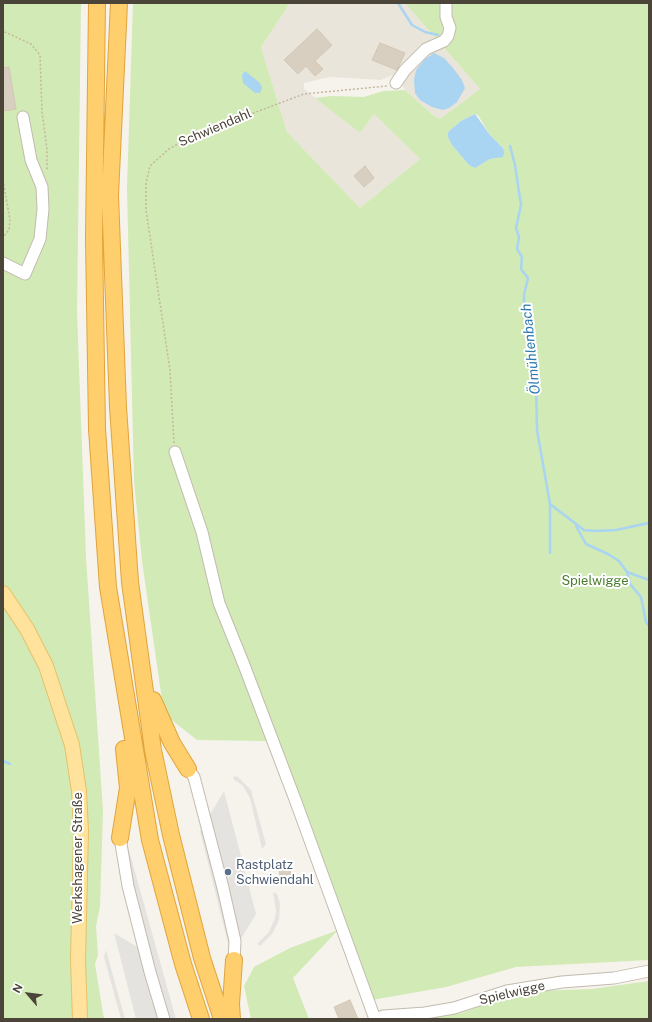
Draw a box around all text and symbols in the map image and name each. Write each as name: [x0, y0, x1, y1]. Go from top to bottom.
street label: Schwiendahl: [176, 106, 254, 150]
water label: Ölmühlenbach: [518, 303, 544, 395]
park label: Spielwigge: [561, 573, 629, 589]
street label: Werkshagener Straße: [70, 792, 86, 924]
place label: Rastplatz Schwiendahl: [236, 857, 314, 888]
marker: Rastplatz Schwiendahl: [223, 867, 233, 877]
north arrow: [8, 974, 48, 1014]
street label: Spielwigge: [478, 978, 546, 1008]
text: N: [10, 982, 25, 995]

